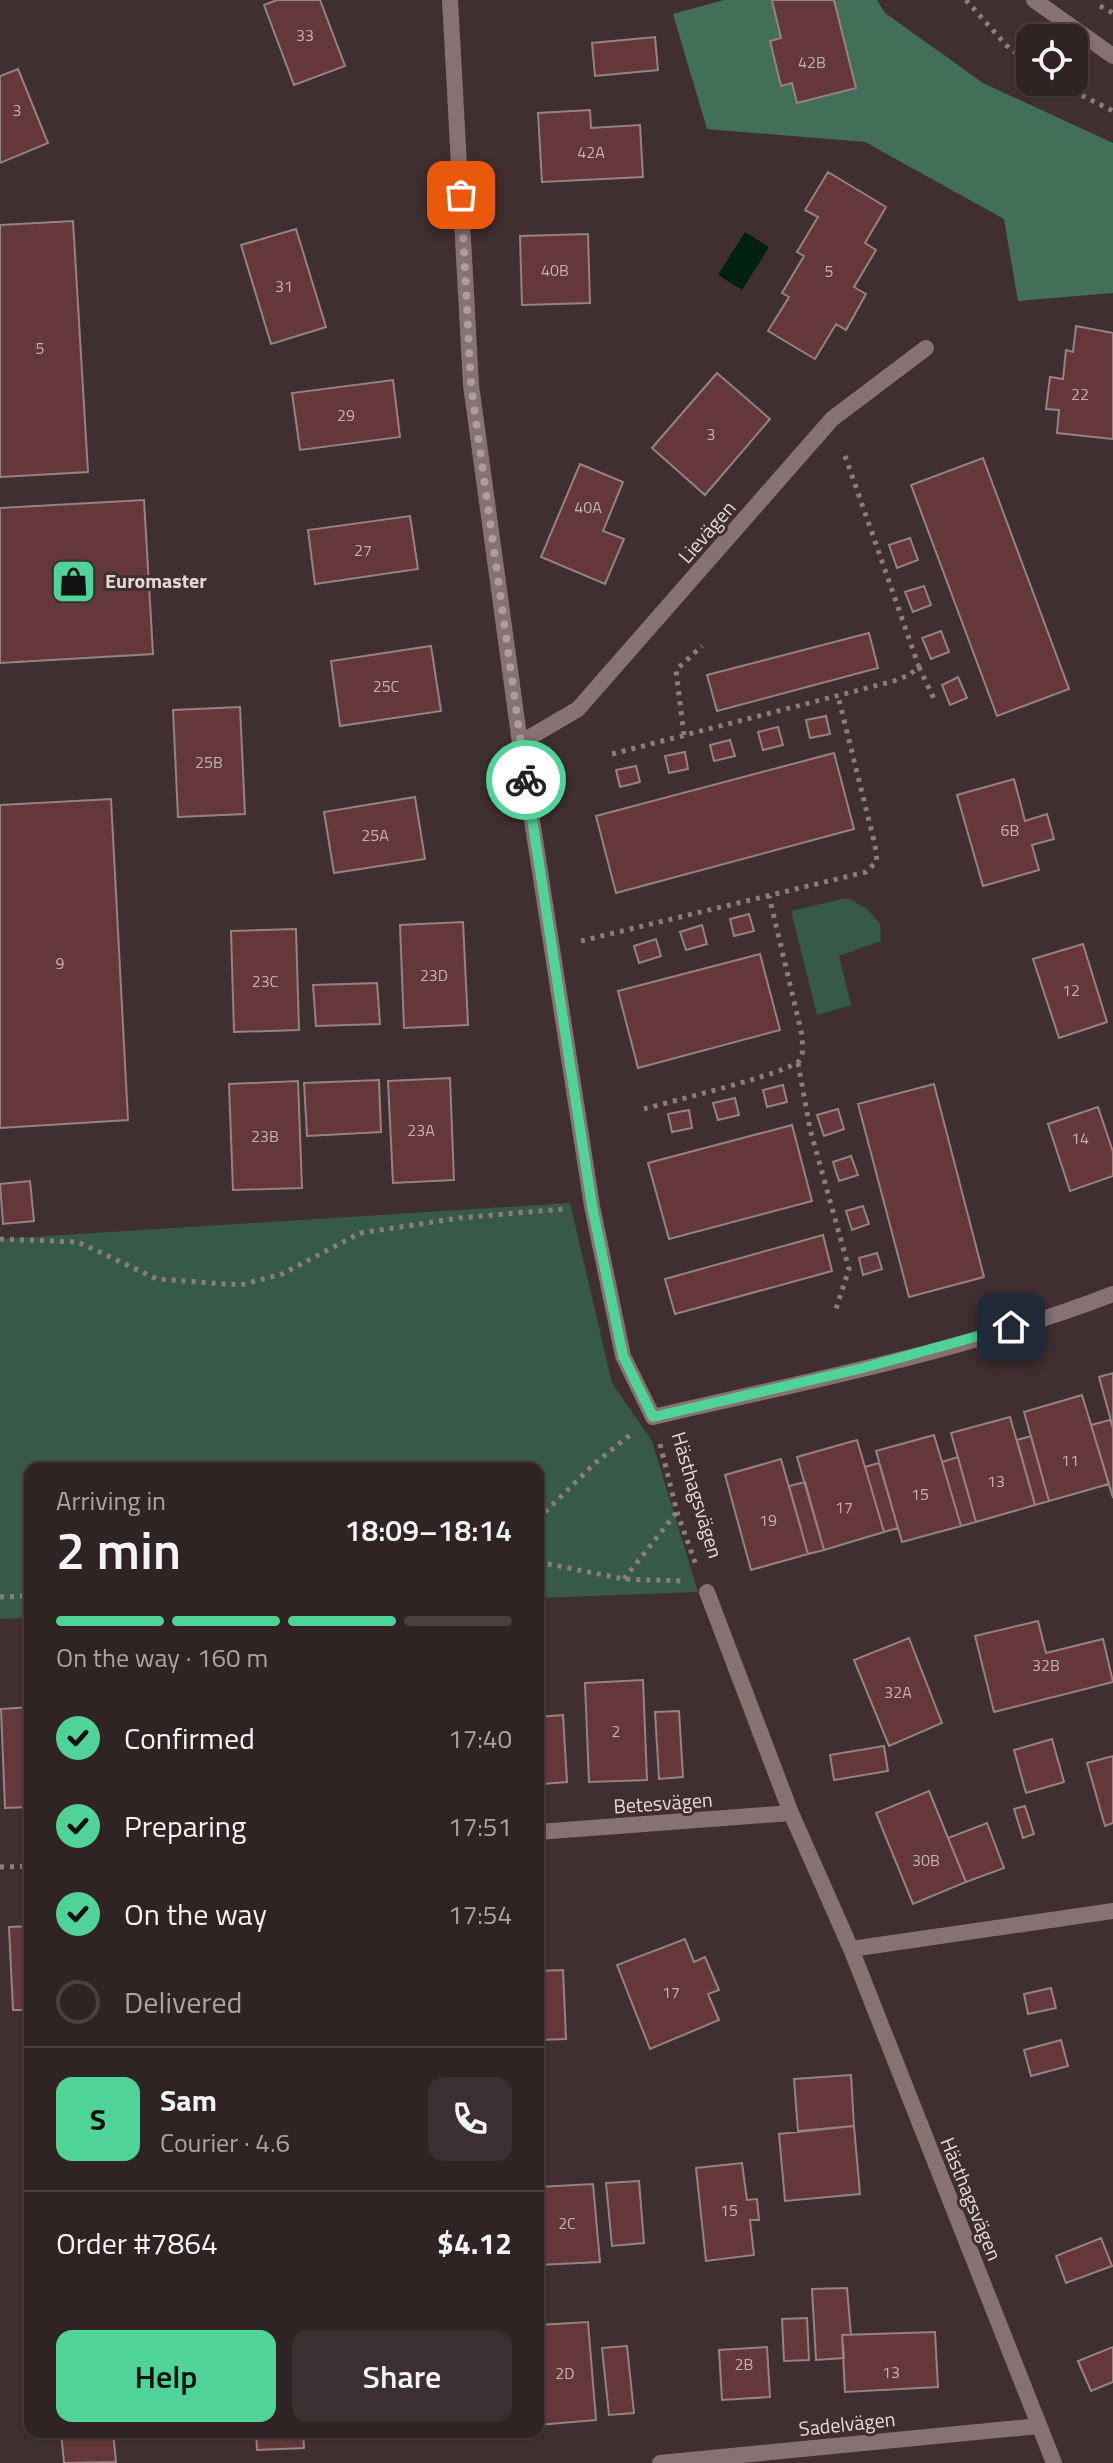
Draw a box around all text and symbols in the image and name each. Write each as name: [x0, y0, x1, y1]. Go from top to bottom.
house number: 33: [296, 23, 314, 47]
map controls: [1016, 24, 1088, 96]
button: locate: [1016, 24, 1088, 96]
house number: 42B: [798, 50, 826, 74]
house number: 3: [13, 98, 21, 122]
house number: 42A: [577, 140, 605, 164]
pin: [427, 161, 495, 229]
icon: bag: [439, 173, 483, 217]
house number: 40B: [541, 258, 569, 282]
house number: 5: [825, 259, 834, 283]
house number: 31: [275, 274, 293, 298]
house number: 5: [36, 336, 45, 360]
house number: 22: [1071, 382, 1089, 406]
house number: 29: [337, 403, 355, 427]
house number: 3: [707, 422, 715, 446]
street label: Lievägen: [670, 493, 743, 570]
house number: 40A: [574, 495, 602, 519]
house number: 27: [354, 538, 372, 562]
shop icon: Euromaster: [50, 557, 98, 605]
place label: Euromaster: [105, 565, 207, 596]
house number: 25C: [373, 674, 400, 698]
courier: [486, 740, 566, 820]
house number: 25B: [195, 750, 223, 774]
icon: bike: [504, 758, 548, 802]
house number: 6B: [1001, 818, 1020, 842]
house number: 25A: [361, 823, 389, 847]
house number: 9: [56, 951, 65, 975]
house number: 23D: [420, 963, 448, 987]
house number: 23C: [252, 969, 279, 993]
house number: 12: [1062, 978, 1080, 1002]
house number: 23A: [407, 1118, 435, 1142]
house number: 23B: [251, 1124, 279, 1148]
house number: 14: [1071, 1126, 1089, 1150]
pin: [977, 1293, 1045, 1361]
icon: home: [989, 1305, 1033, 1349]
street label: Hästhagsvägen: [664, 1428, 731, 1562]
house number: 11: [1061, 1448, 1079, 1472]
house number: 13: [987, 1469, 1005, 1493]
text: Arriving in: [56, 1481, 166, 1520]
house number: 15: [911, 1482, 929, 1506]
house number: 17: [835, 1495, 853, 1519]
text: 18:09–18:14: [345, 1507, 512, 1553]
house number: 19: [759, 1508, 777, 1532]
text: 2 min: [56, 1510, 181, 1589]
text: On the way · 160 m: [56, 1638, 268, 1677]
house number: 32B: [1032, 1653, 1060, 1677]
house number: 32A: [884, 1680, 912, 1704]
text: Confirmed: [124, 1715, 255, 1761]
icon: check: [56, 1716, 100, 1760]
text: 17:40: [448, 1719, 512, 1758]
house number: 2: [612, 1719, 620, 1743]
street label: Betesvägen: [612, 1784, 714, 1821]
text: Preparing: [124, 1803, 246, 1849]
icon: check: [56, 1804, 100, 1848]
text: 17:51: [448, 1807, 512, 1846]
house number: 30B: [912, 1848, 940, 1872]
text: On the way: [124, 1891, 267, 1937]
icon: check: [56, 1892, 100, 1936]
text: 17:54: [448, 1895, 512, 1934]
text: Delivered: [124, 1979, 242, 2025]
house number: 17: [662, 1980, 680, 2004]
text: Sam: [160, 2077, 217, 2123]
button: phone: [428, 2077, 512, 2161]
text: S: [90, 2096, 106, 2142]
text: Courier · 4.6: [160, 2123, 290, 2162]
street label: Hästhagsvägen: [933, 2132, 1010, 2265]
house number: 15: [720, 2198, 738, 2222]
house number: 2C: [558, 2211, 576, 2235]
text: Order #7864: [56, 2220, 218, 2266]
text: $4.12: [437, 2220, 512, 2266]
button: Help: [56, 2330, 276, 2422]
button: Share: [292, 2330, 512, 2422]
house number: 2B: [735, 2352, 754, 2376]
house number: 13: [882, 2360, 900, 2384]
house number: 2D: [555, 2361, 575, 2385]
street label: Sadelvägen: [797, 2403, 897, 2444]

